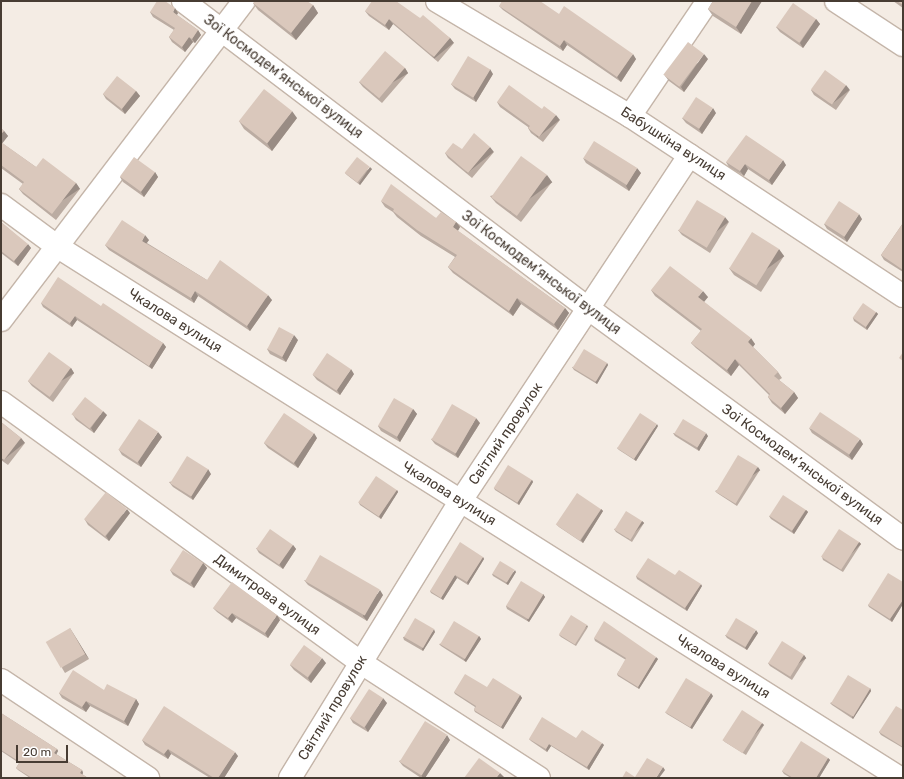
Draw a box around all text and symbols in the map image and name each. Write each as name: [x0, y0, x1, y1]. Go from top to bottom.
street label: Зої Космодем’янської вулиця: [200, 12, 366, 142]
street label: Бабушкіна вулиця: [617, 104, 729, 184]
street label: Зої Космодем’янської вулиця: [458, 208, 624, 338]
street label: Чкалова вулиця: [125, 285, 225, 357]
street label: Світлий провулок: [466, 380, 546, 488]
street label: Зої Космодем’янської вулиця: [718, 401, 886, 529]
street label: Чкалова вулиця: [399, 458, 499, 530]
street label: Димитрова вулиця: [211, 551, 323, 639]
street label: Чкалова вулиця: [673, 631, 773, 703]
street label: Світлий провулок: [295, 652, 371, 764]
scale bar: [18, 737, 70, 763]
text: 20 m: [23, 745, 51, 759]

